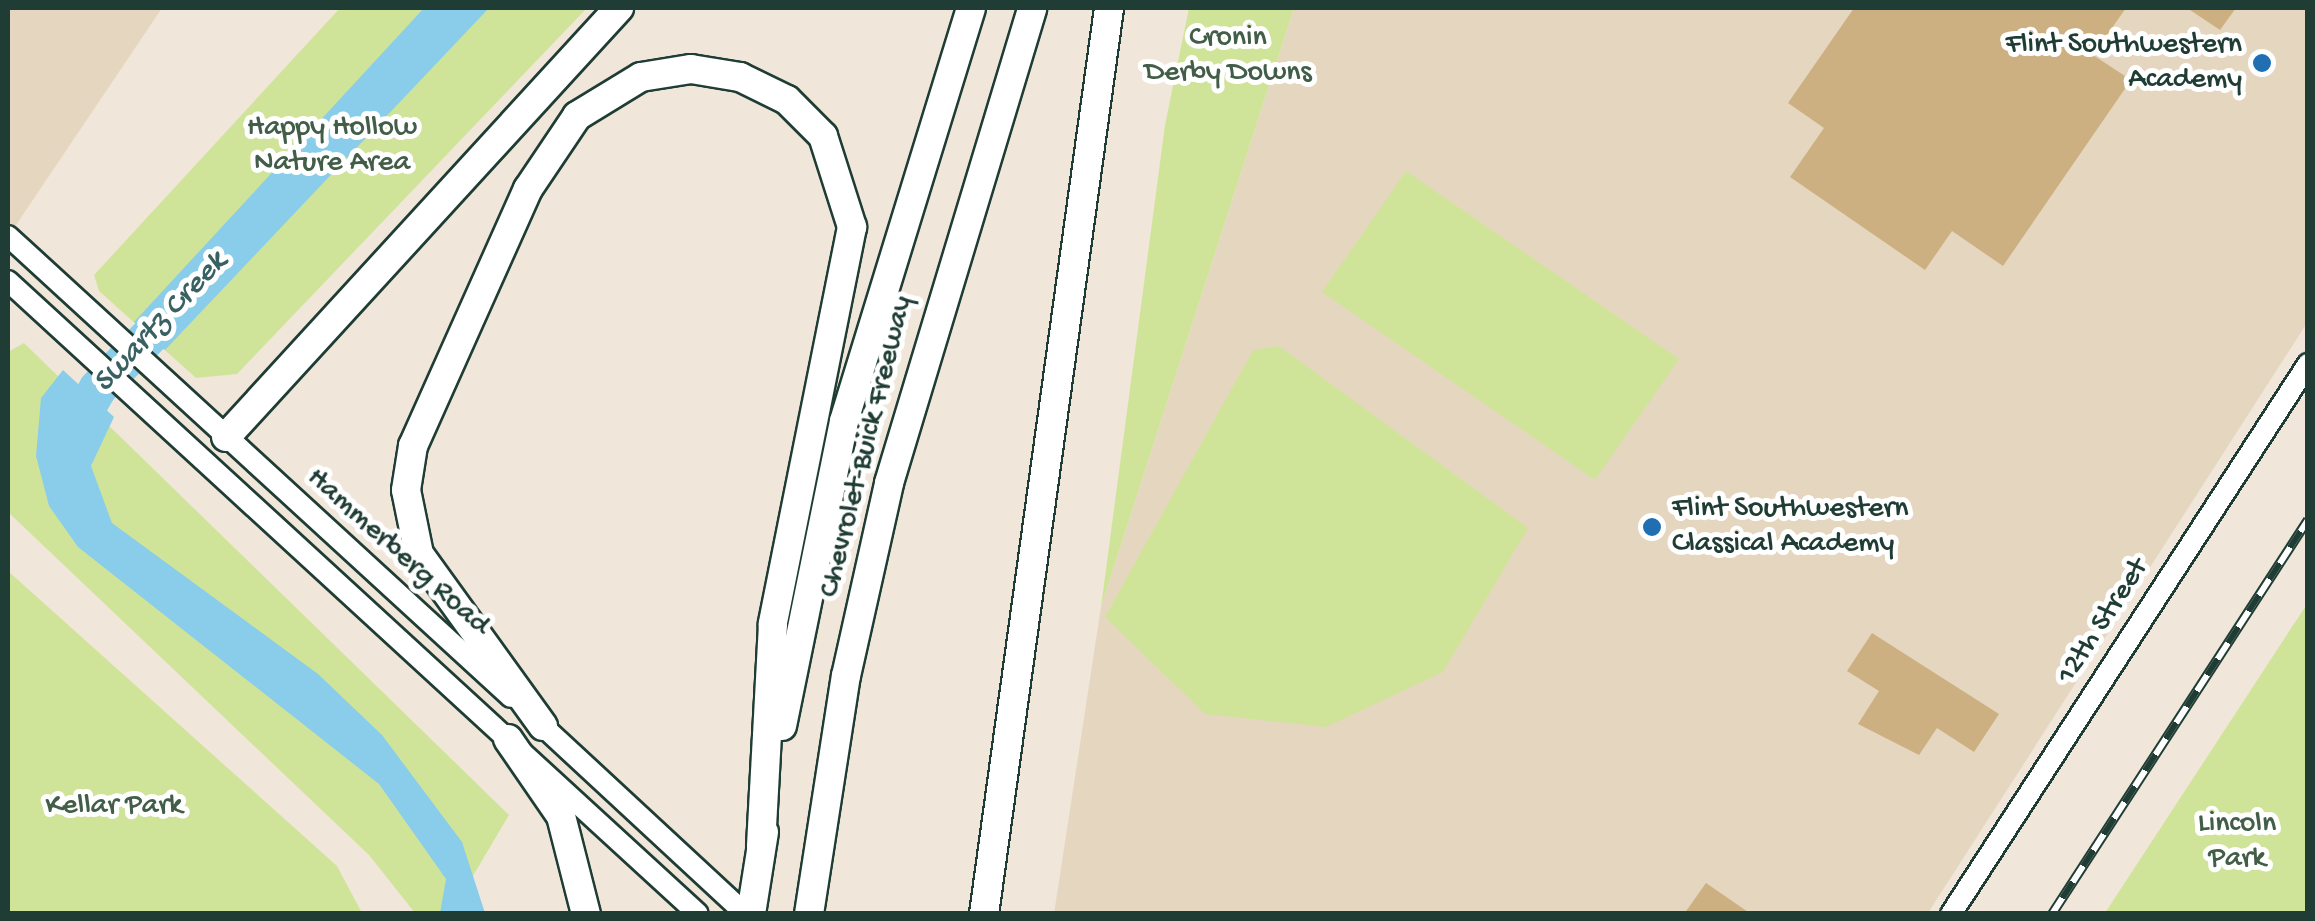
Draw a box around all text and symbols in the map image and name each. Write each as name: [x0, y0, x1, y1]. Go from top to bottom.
park label: Cronin Derby Downs: [1144, 21, 1312, 92]
place label: Flint Southwestern Academy: [2006, 28, 2242, 98]
marker: Flint Southwestern Academy: [2251, 52, 2273, 74]
park label: Happy Hollow Nature Area: [247, 111, 417, 182]
water label: Swartz Creek: [86, 244, 236, 402]
street label: Chevrolet-Buick Freeway: [813, 293, 923, 601]
street label: Hammerberg Road: [298, 461, 496, 645]
place label: Flint Southwestern Classical Academy: [1672, 492, 1908, 562]
marker: Flint Southwestern Classical Academy: [1641, 516, 1663, 538]
street label: 12th Street: [2050, 553, 2158, 691]
park label: Kellar Park: [46, 789, 182, 825]
park label: Lincoln Park: [2198, 807, 2276, 878]

